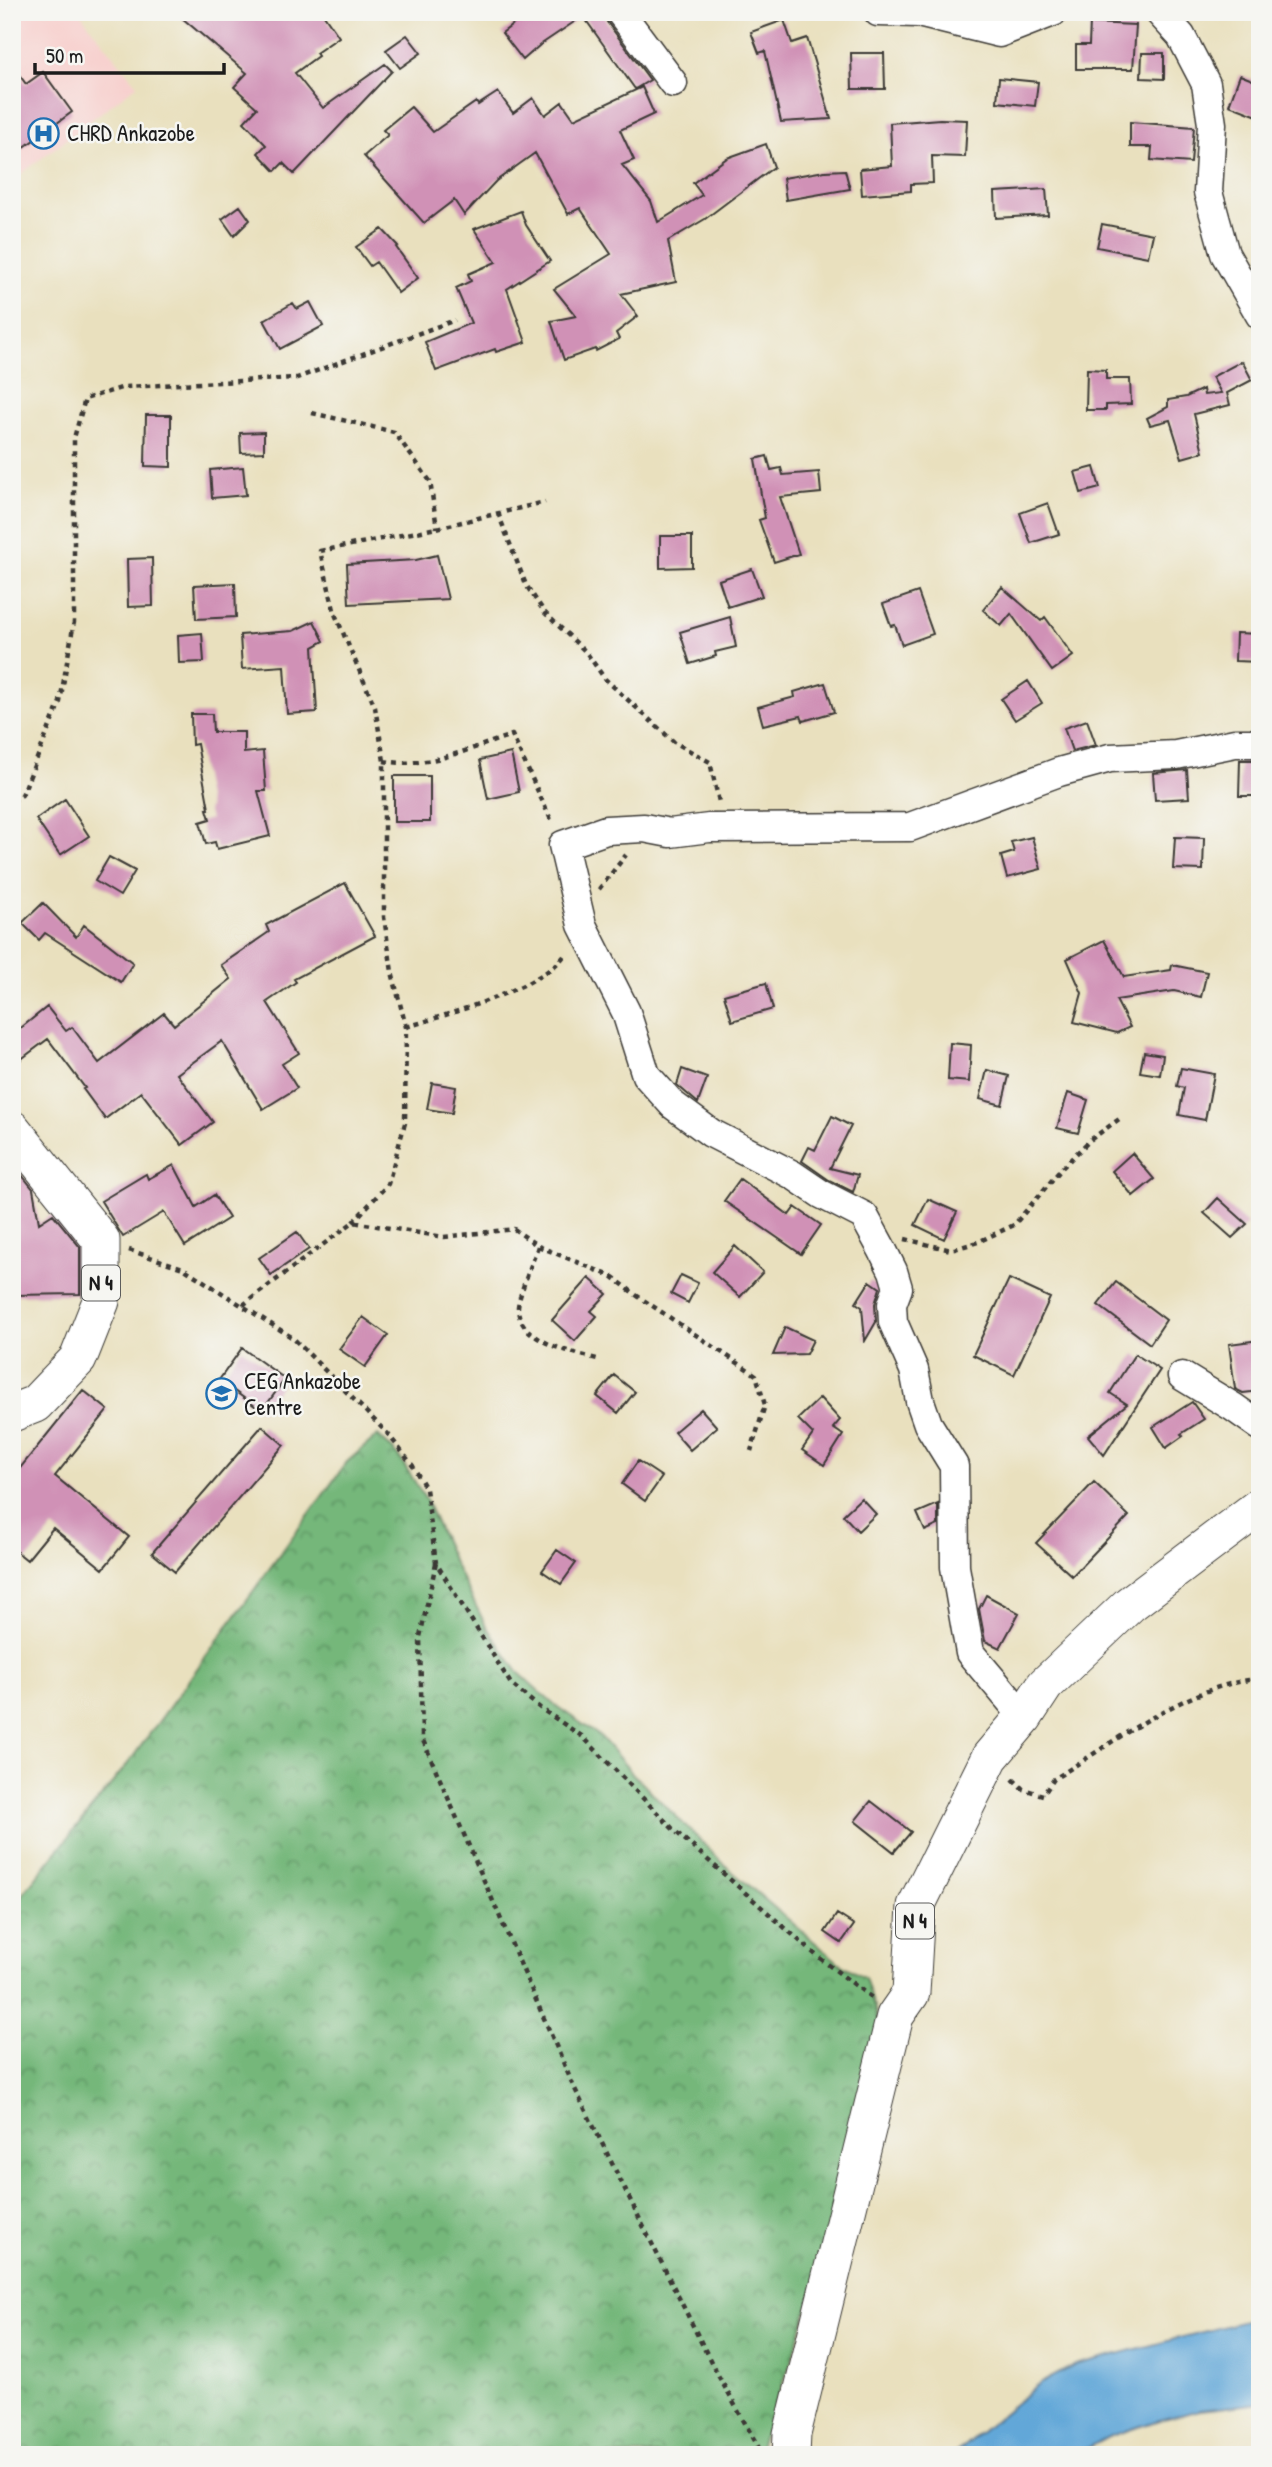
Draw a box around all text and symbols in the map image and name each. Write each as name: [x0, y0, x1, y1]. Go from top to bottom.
scale bar: [35, 32, 224, 76]
text: 50 m: [46, 41, 83, 70]
hospital icon: CHRD Ankazobe: [27, 116, 61, 150]
place label: CHRD Ankazobe: [67, 117, 195, 148]
road number: N 4: [82, 1266, 120, 1300]
place label: CEG Ankazobe Centre: [244, 1365, 361, 1422]
school or university icon: CEG Ankazobe Centre: [204, 1377, 238, 1411]
road number: N 4: [896, 1904, 934, 1938]

